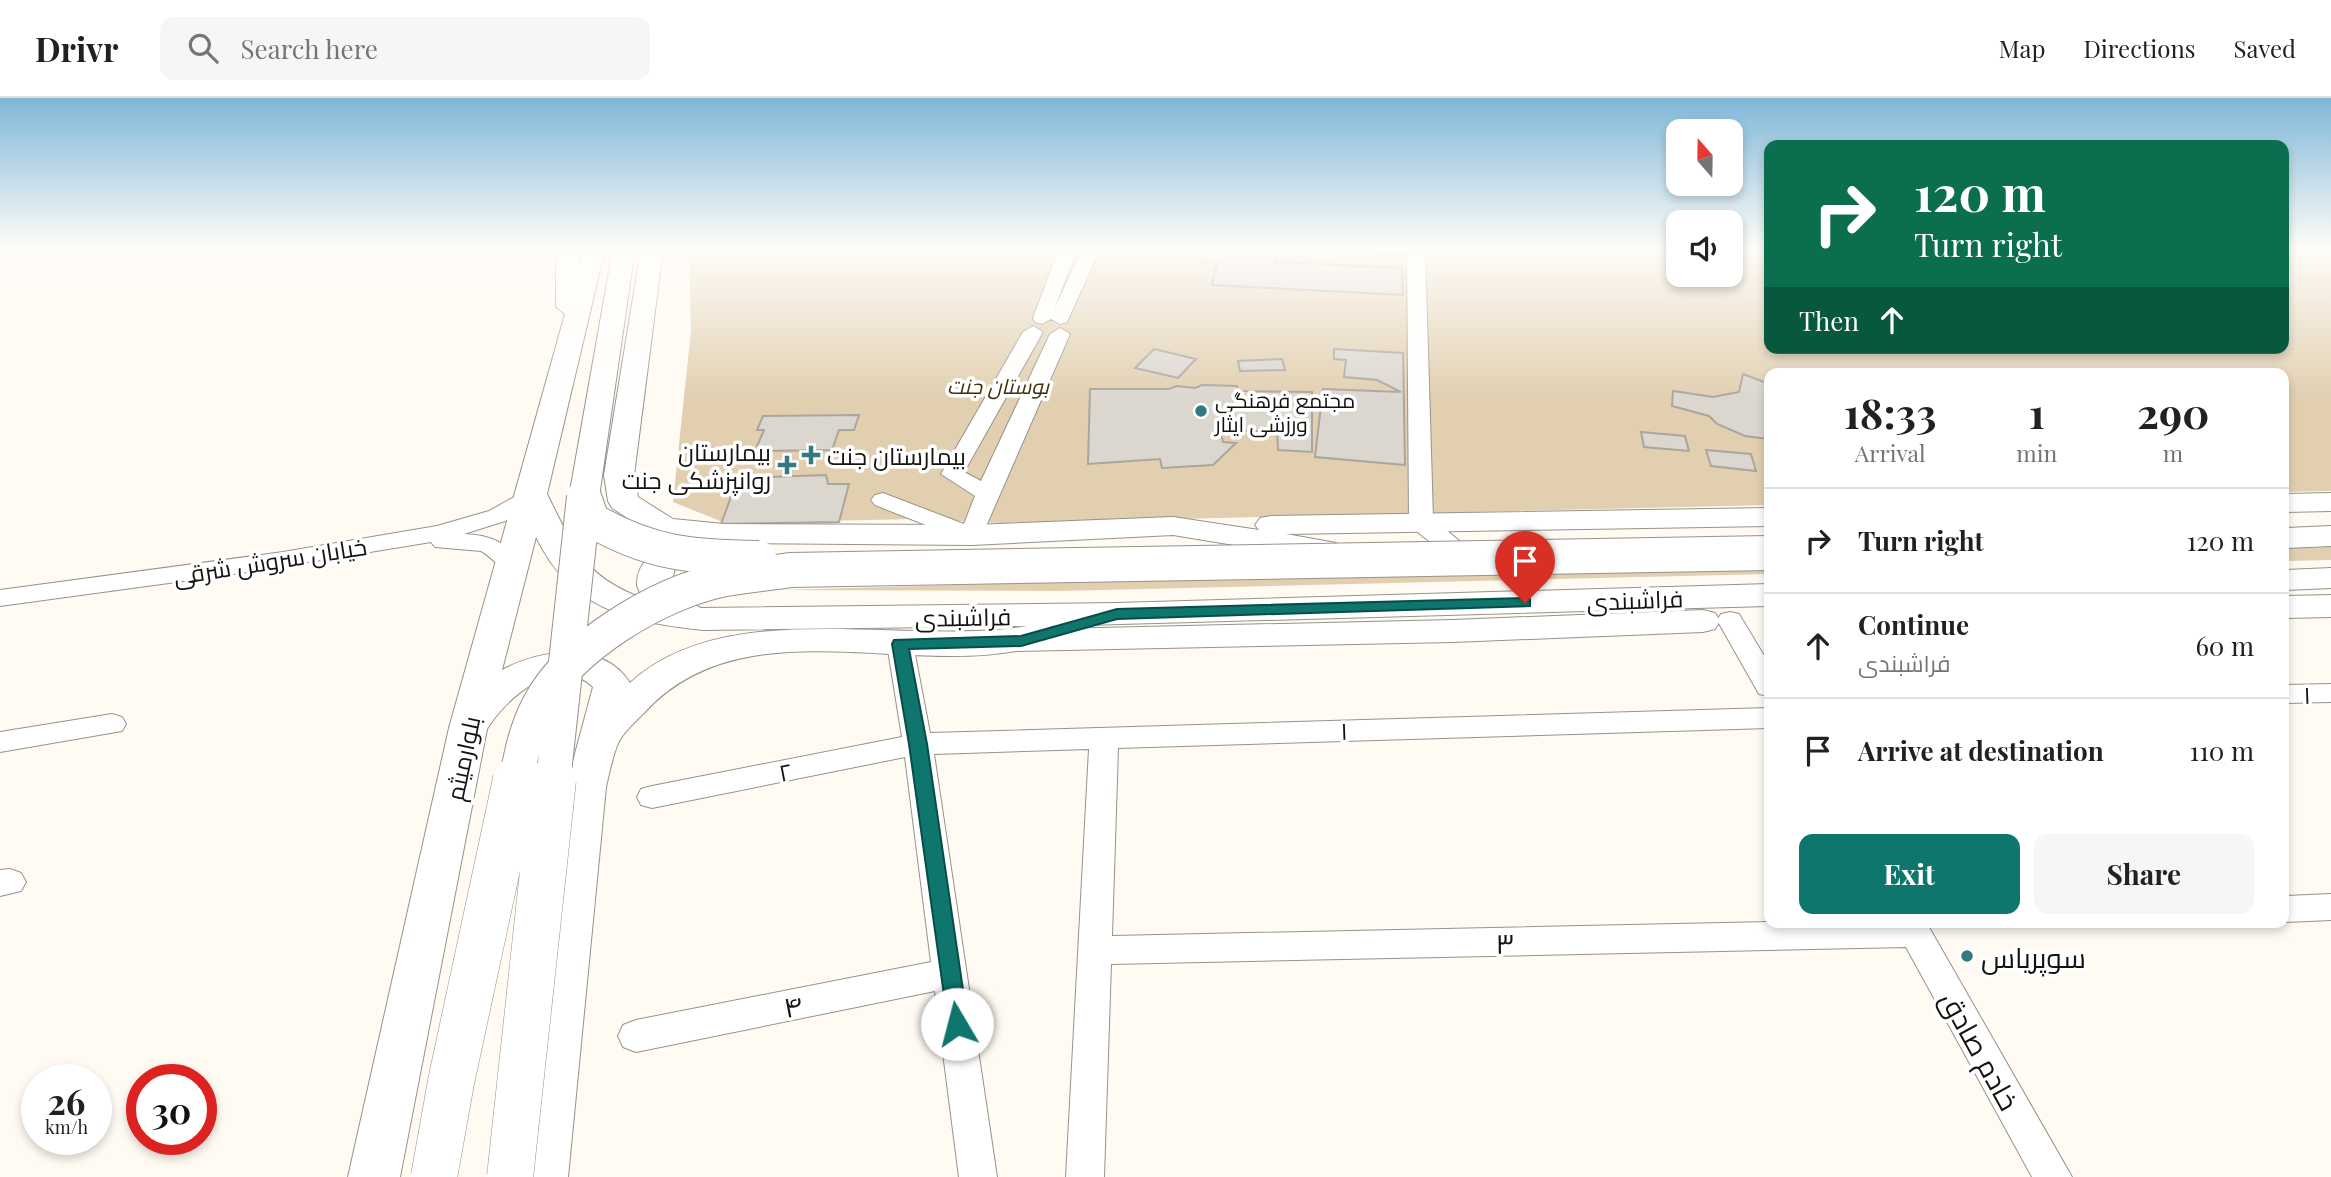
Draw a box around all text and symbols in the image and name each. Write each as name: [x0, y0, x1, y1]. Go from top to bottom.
search box: [160, 17, 650, 80]
text: Drivr: [35, 26, 118, 70]
icon: search: [184, 29, 222, 67]
text: Search here: [240, 31, 378, 66]
text: Map: [1999, 32, 2045, 64]
text: Directions: [2083, 32, 2196, 64]
text: Saved: [2234, 32, 2296, 64]
north arrow: [1666, 119, 1743, 196]
map controls: [1666, 119, 1743, 287]
text: 120 m: [1914, 159, 2046, 224]
icon: right: [1799, 168, 1890, 259]
button: sound: [1666, 210, 1743, 287]
text: Turn right: [1914, 222, 2062, 265]
icon: ahead: [1873, 301, 1911, 339]
text: Then: [1799, 303, 1859, 338]
park label: بوستان جنت: [947, 371, 1050, 400]
text: 18:33: [1844, 384, 1937, 440]
text: 1: [2029, 384, 2045, 440]
text: 290: [2137, 384, 2209, 440]
place label: مجتمع فرهنگی ورزشی ایثار: [1214, 385, 1355, 438]
marker: مجتمع فرهنگی ورزشی ایثار: [1193, 403, 1209, 419]
place label: بیمارستان روانپزشکی جنت: [622, 435, 771, 497]
text: Arrival: [1855, 437, 1926, 468]
text: min: [2016, 437, 2057, 468]
text: m: [2163, 437, 2183, 468]
place label: بیمارستان جنت: [827, 439, 966, 471]
marker: بیمارستان جنت: [801, 445, 821, 465]
marker: بیمارستان روانپزشکی جنت: [777, 455, 797, 475]
icon: right: [1799, 522, 1837, 560]
text: Turn right: [1858, 523, 1984, 558]
text: 120 m: [2187, 523, 2254, 558]
street label: خیابان سروش شرقی: [171, 529, 369, 591]
pin: [1495, 531, 1555, 603]
icon: arrive: [1506, 542, 1544, 580]
street label: فراشبندی: [1586, 581, 1684, 617]
street label: فراشبندی: [914, 599, 1012, 633]
text: Continue: [1858, 607, 1969, 642]
icon: ahead: [1799, 627, 1837, 665]
text: 60 m: [2195, 628, 2254, 663]
text: فراشبندی: [1858, 647, 1951, 678]
street label: ۱: [2303, 678, 2311, 710]
street label: بلوارمیثم: [437, 713, 489, 804]
street label: ۱: [1340, 714, 1348, 746]
icon: arrive: [1799, 732, 1837, 770]
text: Arrive at destination: [1858, 733, 2104, 768]
text: 110 m: [2190, 733, 2254, 768]
street label: ۲: [776, 754, 794, 788]
button: Exit: [1799, 834, 2020, 914]
button: Share: [2034, 834, 2254, 914]
street label: ۳: [1495, 923, 1515, 961]
place label: سوپریاس: [1981, 938, 2086, 977]
marker: سوپریاس: [1959, 948, 1975, 964]
street label: خادم صادق: [1931, 984, 2029, 1118]
street label: ۴: [780, 985, 806, 1025]
position arrow: [920, 987, 994, 1061]
speed limit sign: 30: [126, 1064, 217, 1155]
text: 26: [48, 1077, 85, 1124]
text: km/h: [45, 1115, 88, 1139]

